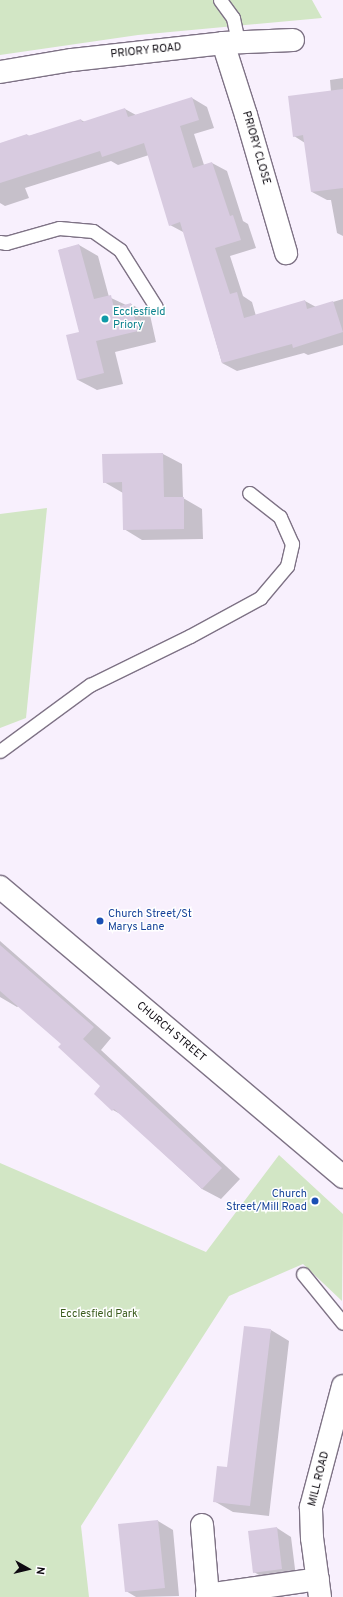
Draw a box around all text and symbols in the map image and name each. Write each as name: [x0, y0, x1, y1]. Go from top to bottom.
street label: PRIORY ROAD: [110, 41, 182, 61]
street label: PRIORY CLOSE: [239, 109, 273, 187]
place label: Ecclesfield Priory: [113, 306, 165, 332]
marker: Ecclesfield Priory: [100, 314, 110, 324]
place label: Church Street/St Marys Lane: [108, 908, 192, 934]
marker: Church Street/St Marys Lane: [95, 916, 105, 926]
street label: CHURCH STREET: [134, 999, 208, 1065]
place label: Church Street/Mill Road: [226, 1188, 307, 1214]
marker: Church Street/Mill Road: [310, 1196, 320, 1206]
park label: Ecclesfield Park: [60, 1307, 138, 1321]
street label: MILL ROAD: [306, 1450, 332, 1508]
north arrow: [8, 1549, 48, 1589]
text: N: [32, 1566, 47, 1576]

